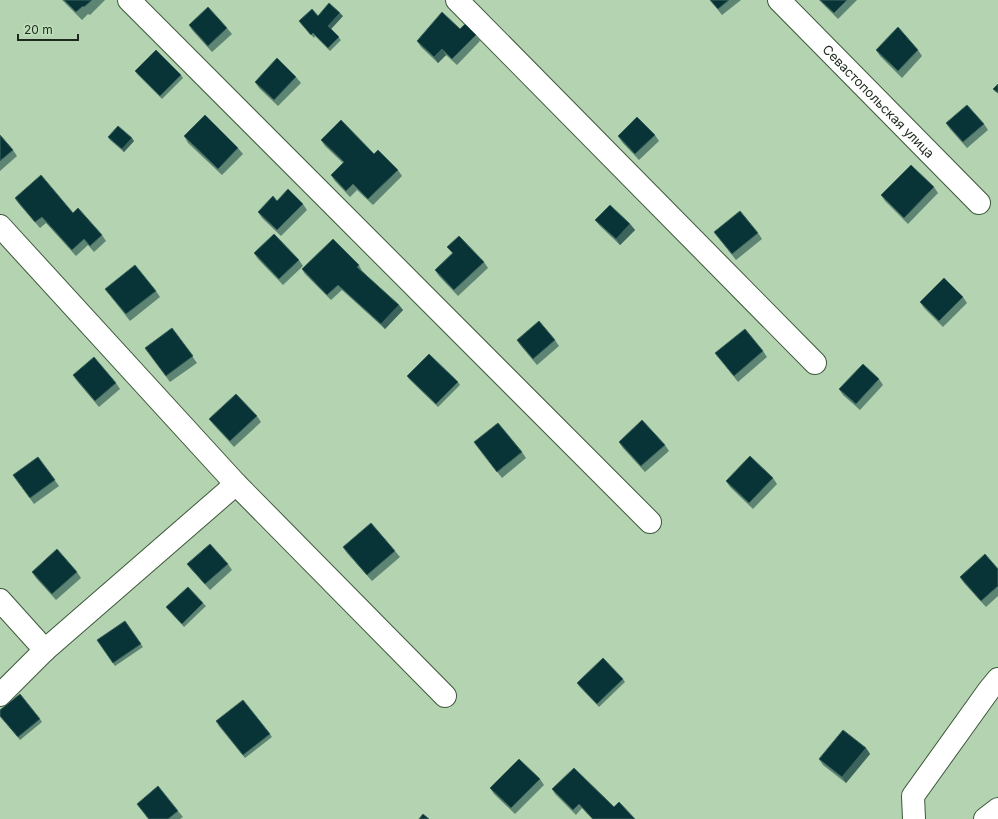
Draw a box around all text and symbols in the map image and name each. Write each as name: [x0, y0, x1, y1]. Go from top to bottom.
scale bar: [18, 16, 78, 42]
text: 20 m: [24, 22, 53, 37]
street label: Севастопольская улица: [819, 41, 938, 161]

